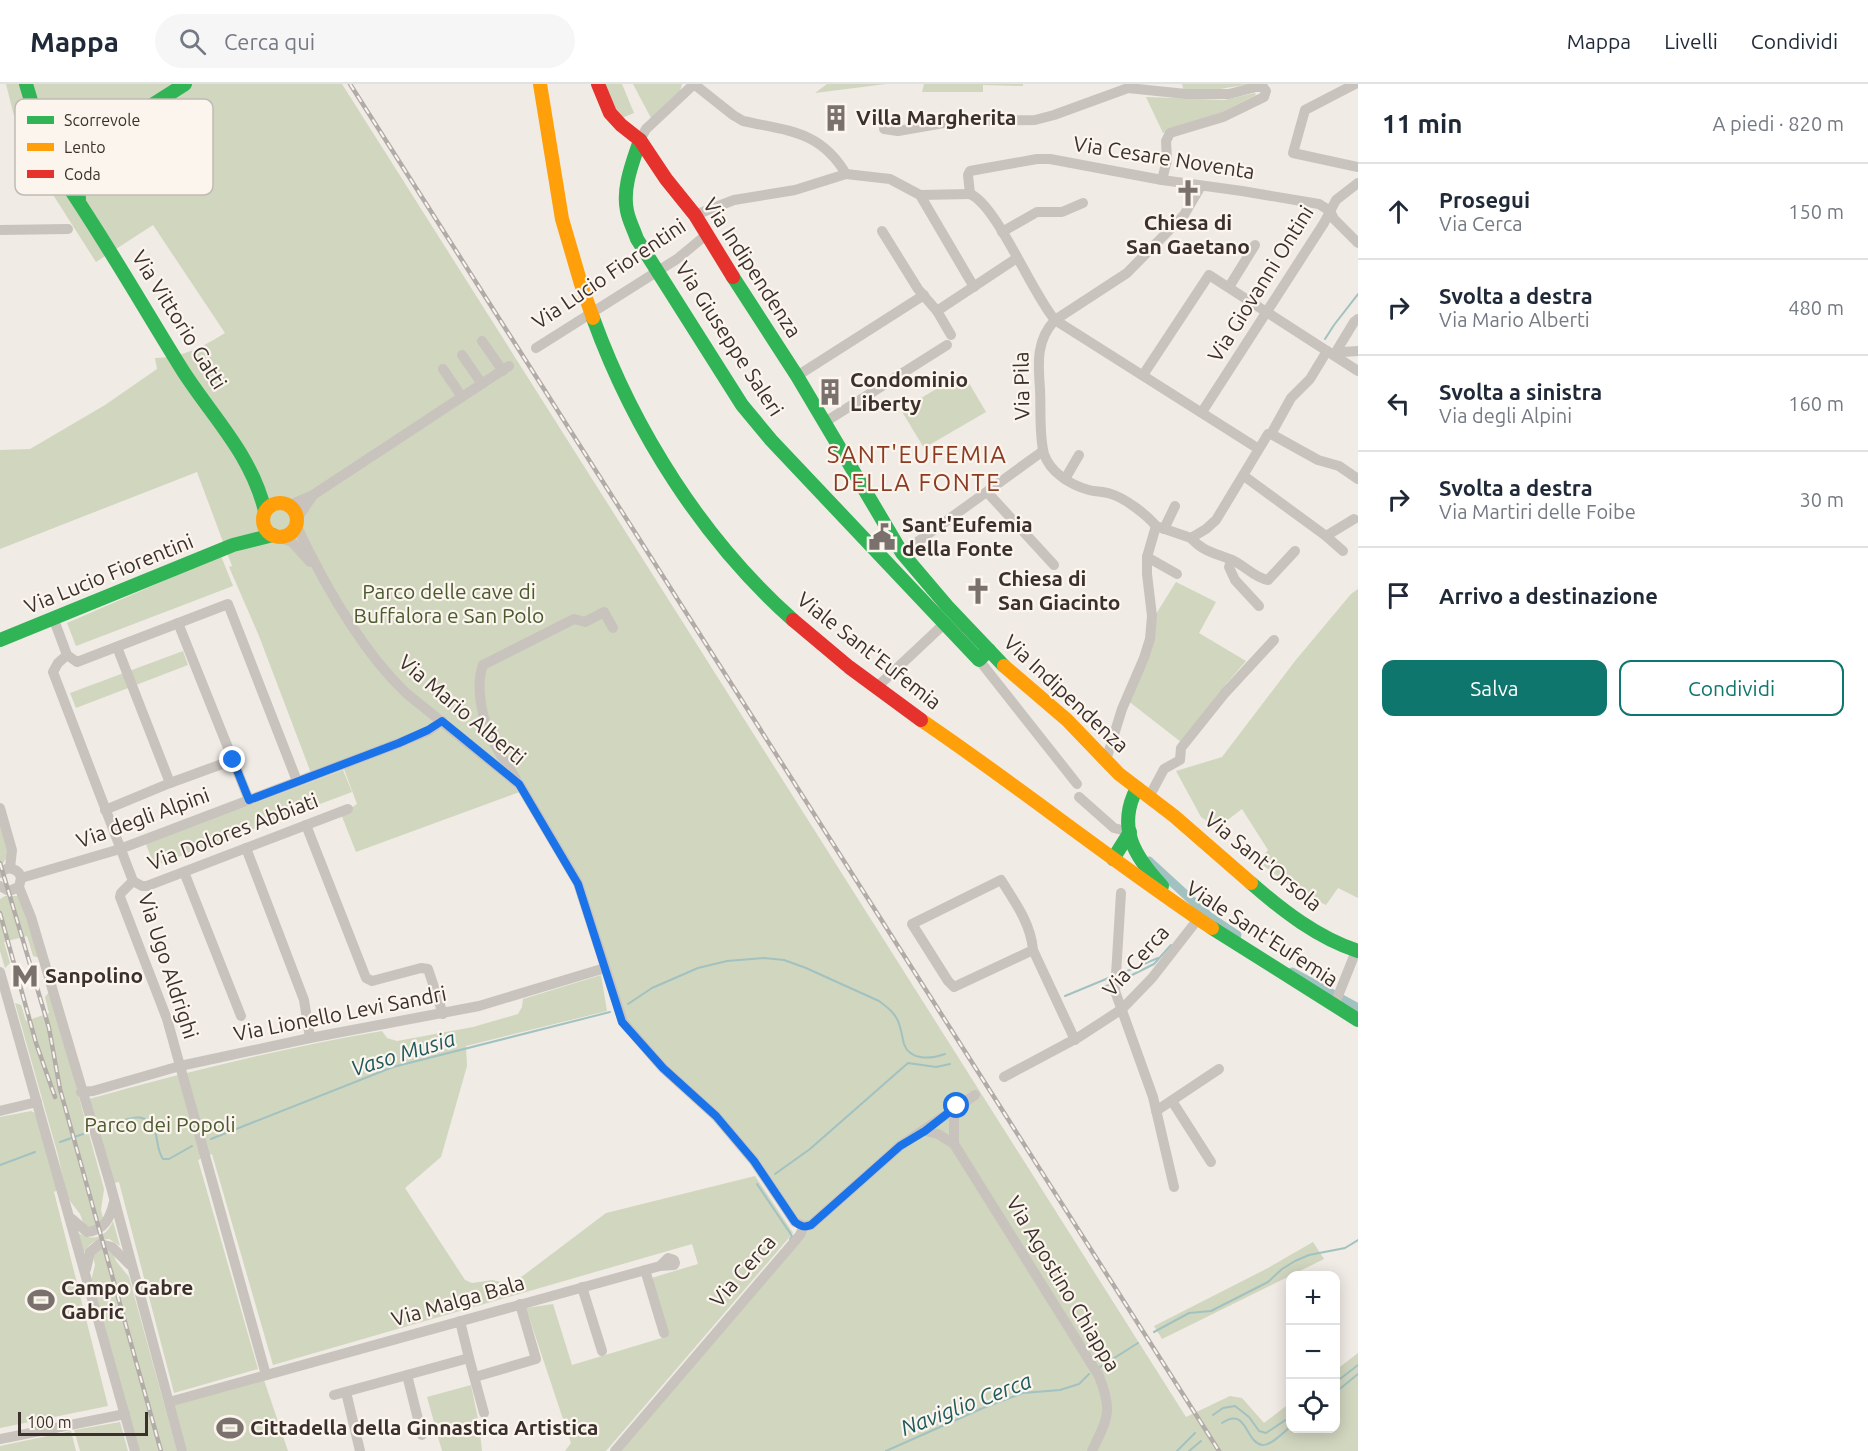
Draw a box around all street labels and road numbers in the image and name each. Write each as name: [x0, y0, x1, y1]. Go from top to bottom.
street label: Via Cesare Noventa: [1072, 131, 1257, 183]
street label: Via Indipendenza: [699, 193, 807, 342]
street label: Via Giovanni Ontini: [1202, 201, 1318, 366]
street label: Via Lucio Fiorentini: [527, 213, 690, 333]
street label: Via Vittorio Gatti: [128, 246, 232, 393]
street label: Via Giuseppe Saleri: [671, 257, 789, 420]
street label: Via Pila: [1008, 351, 1034, 421]
street label: Via Lucio Fiorentini: [21, 528, 196, 618]
street label: Viale Sant'Eufemia: [793, 587, 946, 714]
street label: Via Indipendenza: [999, 629, 1134, 757]
street label: Via Mario Alberti: [394, 649, 531, 769]
street label: Via degli Alpini: [73, 782, 212, 852]
street label: Via Dolores Abbiati: [144, 788, 321, 875]
street label: Via Sant'Orsola: [1200, 807, 1327, 916]
street label: Viale Sant'Eufemia: [1182, 875, 1343, 991]
street label: Via Ugo Aldrighi: [134, 890, 204, 1042]
street label: Via Cerca: [1097, 920, 1173, 1001]
street label: Via Lionello Levi Sandri: [231, 981, 448, 1045]
street label: Via Agostino Chiappa: [1002, 1191, 1126, 1376]
street label: Via Cerca: [704, 1229, 780, 1311]
street label: Via Malga Bala: [388, 1270, 527, 1331]

